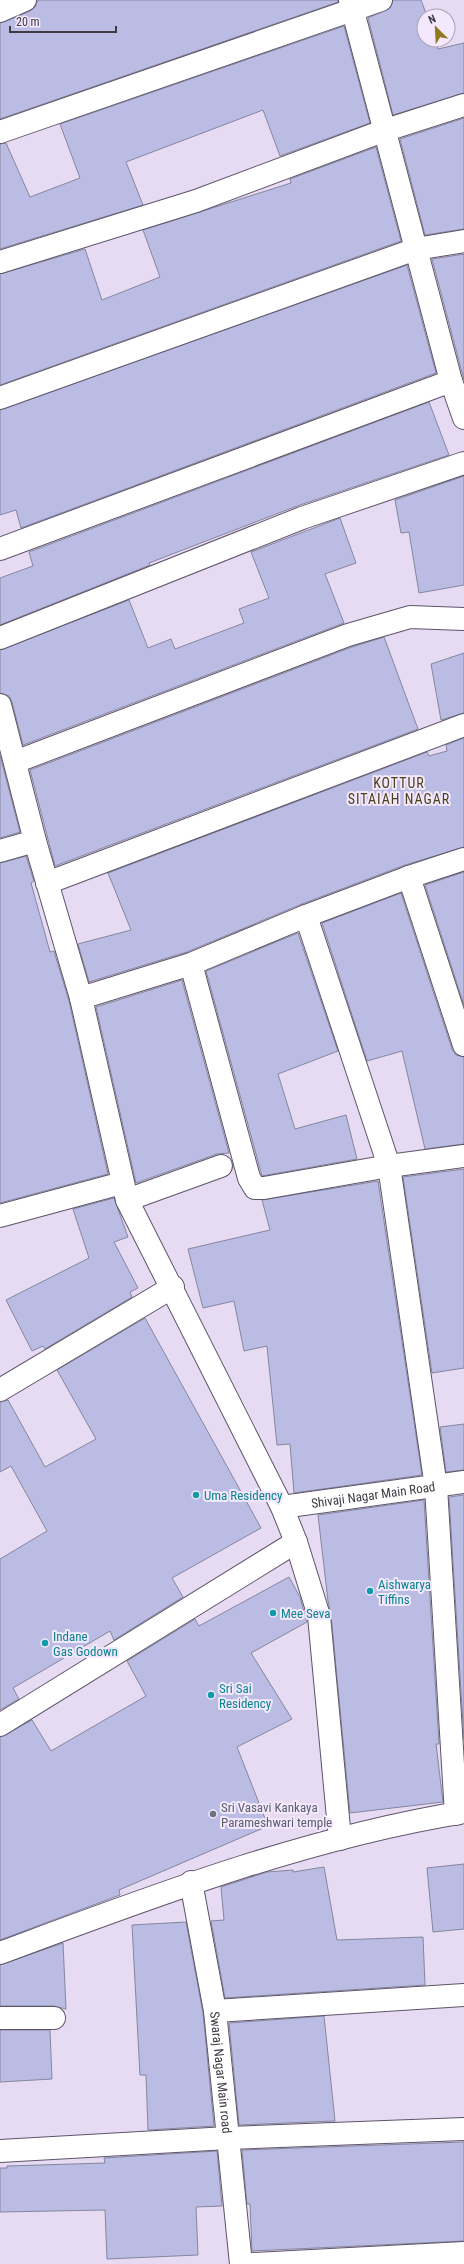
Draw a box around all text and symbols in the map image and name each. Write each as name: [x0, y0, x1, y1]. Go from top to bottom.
scale bar: [10, 8, 116, 34]
north arrow: [416, 8, 456, 48]
text: N: [426, 12, 438, 27]
text: 20 m: [16, 15, 40, 29]
district label: KOTTUR SITAIAH NAGAR: [348, 775, 450, 807]
street label: Shivaji Nagar Main Road: [310, 1479, 436, 1511]
place label: Uma Residency: [204, 1488, 283, 1503]
marker: Uma Residency: [191, 1490, 201, 1500]
place label: Aishwarya Tiffins: [378, 1577, 431, 1607]
marker: Aishwarya Tiffins: [365, 1586, 375, 1596]
place label: Mee Seva: [281, 1606, 330, 1621]
marker: Mee Seva: [268, 1608, 278, 1618]
place label: Indane Gas Godown: [53, 1629, 118, 1659]
marker: Indane Gas Godown: [40, 1638, 50, 1648]
place label: Sri Sai Residency: [219, 1681, 272, 1711]
marker: Sri Sai Residency: [206, 1690, 216, 1700]
place label: Sri Vasavi Kankaya Parameshwari temple: [221, 1800, 332, 1830]
marker: Sri Vasavi Kankaya Parameshwari temple: [208, 1809, 218, 1819]
street label: Swaraj Nagar Main road: [207, 2011, 235, 2134]

